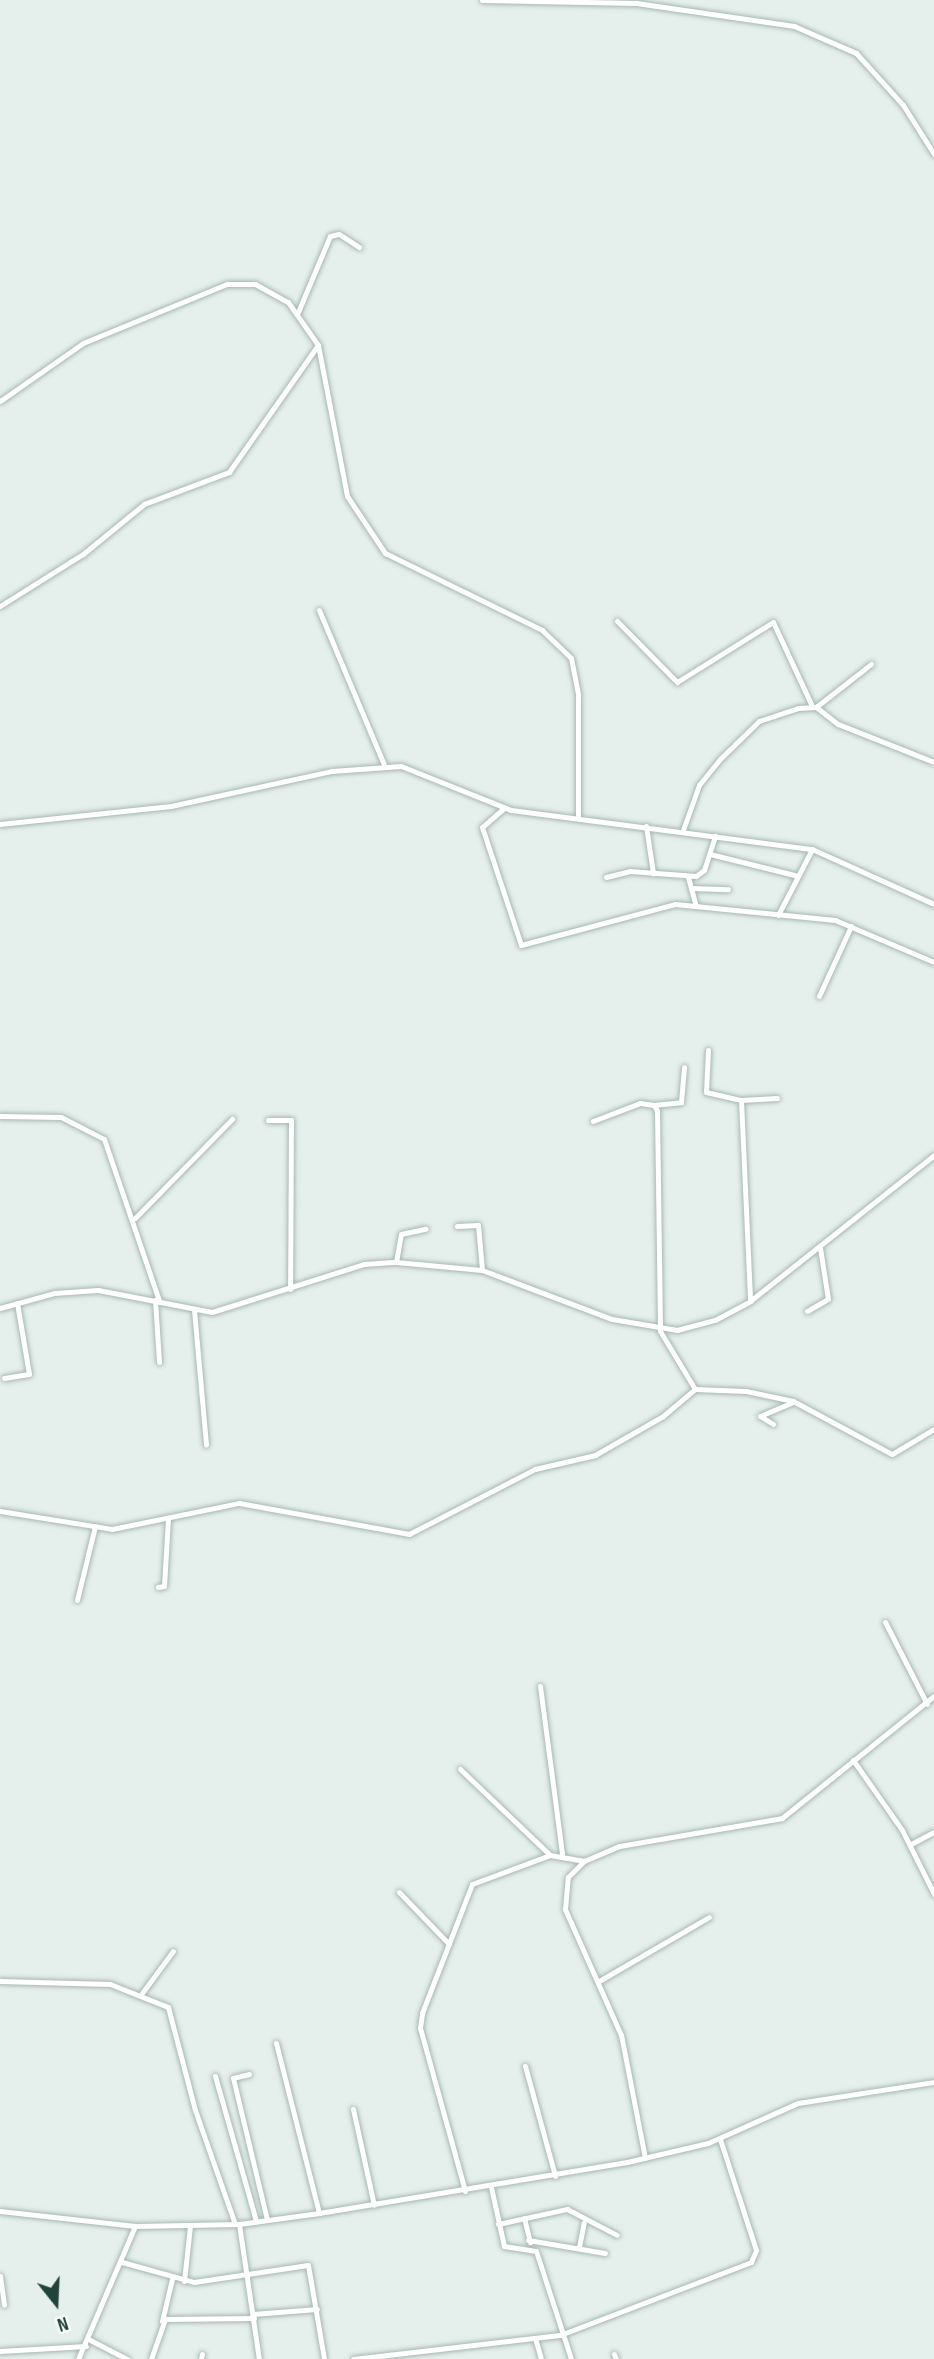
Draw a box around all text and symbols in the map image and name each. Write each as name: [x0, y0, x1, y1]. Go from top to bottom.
north arrow: [21, 2268, 91, 2338]
text: N: [54, 2311, 71, 2336]

